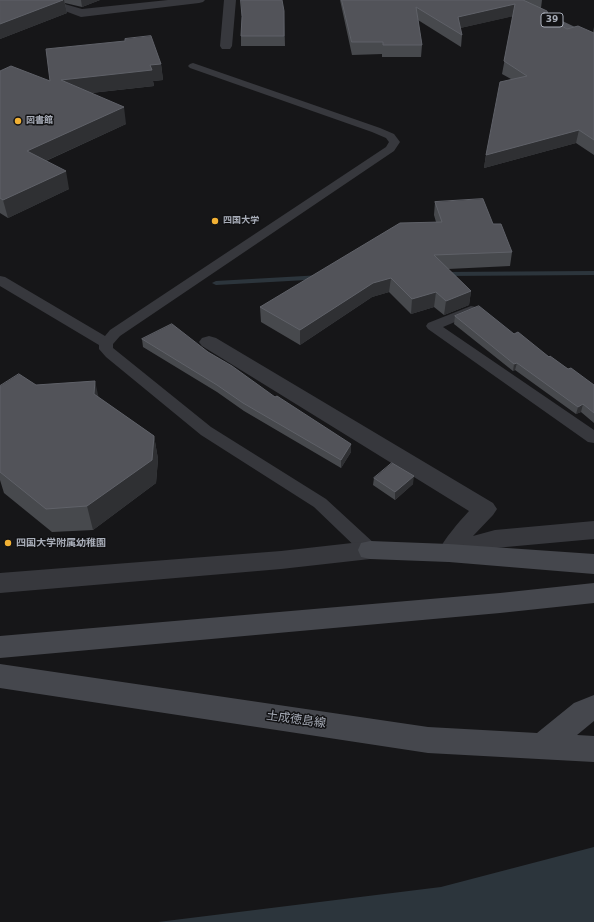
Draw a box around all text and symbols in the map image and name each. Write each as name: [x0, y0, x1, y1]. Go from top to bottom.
road number: 39: [541, 13, 563, 27]
marker: 図書館: [13, 116, 23, 126]
place label: 図書館: [26, 116, 53, 126]
marker: 四国大学: [210, 216, 220, 226]
place label: 四国大学: [223, 216, 259, 226]
place label: 四国大学附属幼稚園: [16, 537, 106, 549]
marker: 四国大学附属幼稚園: [3, 538, 13, 548]
street label: 土成徳島線: [265, 709, 327, 731]

